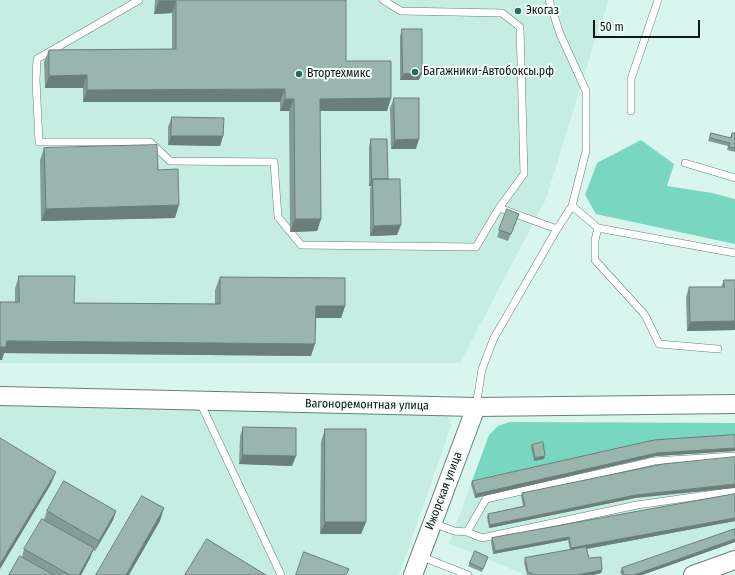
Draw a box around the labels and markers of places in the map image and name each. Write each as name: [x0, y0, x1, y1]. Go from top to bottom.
place label: Экогаз: [526, 4, 559, 18]
marker: Экогаз: [513, 6, 523, 16]
place label: Багажники-Автобоксы.рф: [423, 65, 554, 79]
place label: Втортехмикс: [307, 67, 370, 81]
marker: Багажники-Автобоксы.рф: [410, 67, 420, 77]
marker: Втортехмикс: [294, 69, 304, 79]

